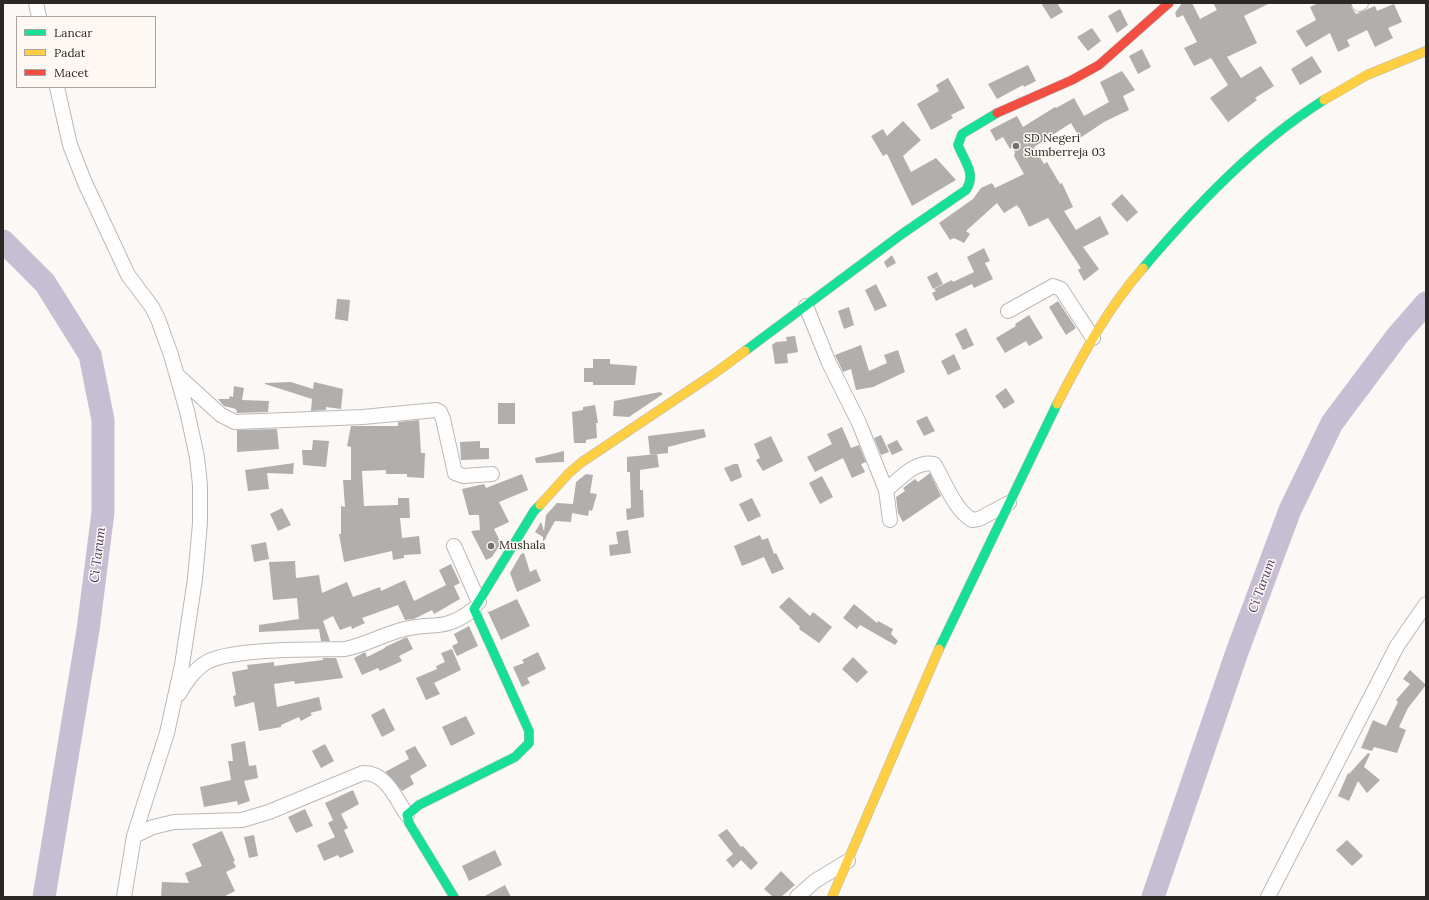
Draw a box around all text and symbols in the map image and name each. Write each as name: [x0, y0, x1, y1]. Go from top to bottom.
legend: [16, 16, 156, 88]
text: Lancar: [54, 25, 92, 40]
text: Padat: [54, 45, 85, 60]
text: Macet: [54, 65, 89, 80]
place label: SD Negeri Sumberreja 03: [1024, 132, 1106, 160]
marker: SD Negeri Sumberreja 03: [1011, 141, 1021, 151]
water label: Ci Tarum: [87, 526, 109, 584]
place label: Mushala: [499, 539, 546, 553]
marker: Mushala: [486, 541, 496, 551]
water label: Ci Tarum: [1245, 557, 1279, 615]

